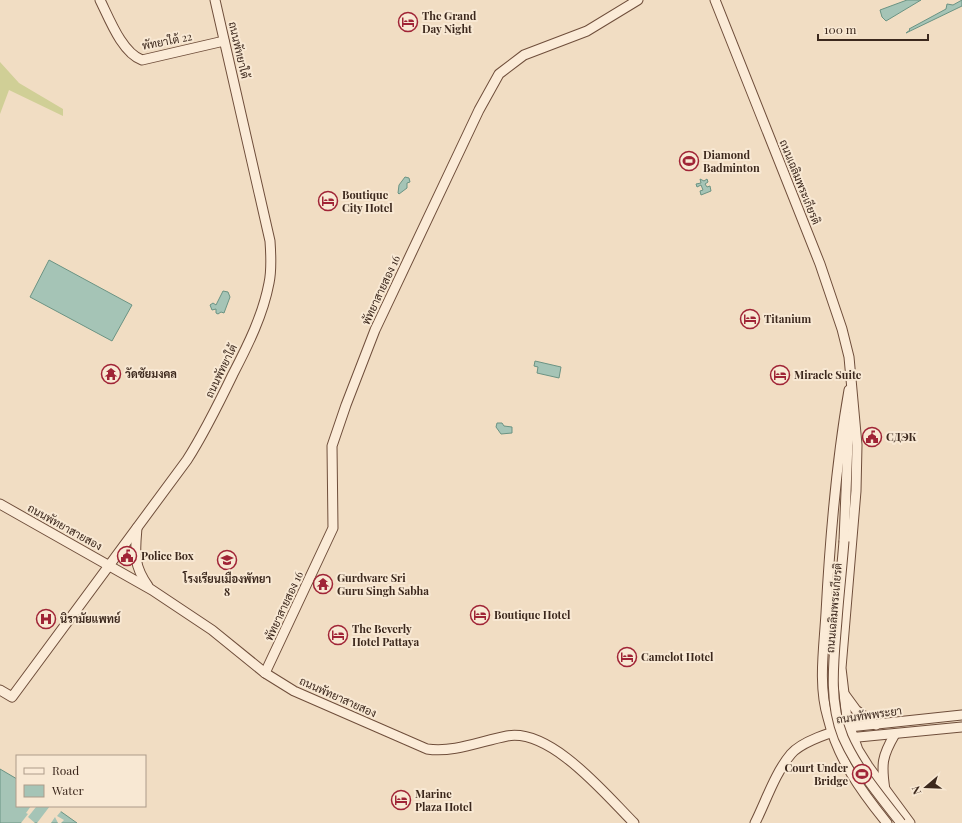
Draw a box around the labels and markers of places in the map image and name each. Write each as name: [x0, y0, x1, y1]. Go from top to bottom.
place label: The Grand Day Night: [422, 8, 477, 36]
hotel icon: The Grand Day Night: [397, 11, 419, 33]
place label: Diamond Badminton: [703, 147, 760, 175]
sports icon: Diamond Badminton: [678, 150, 700, 172]
place label: Boutique City Hotel: [342, 187, 393, 215]
hotel icon: Boutique City Hotel: [317, 190, 339, 212]
hotel icon: Titanium: [739, 308, 761, 330]
place label: Titanium: [764, 311, 811, 326]
temple icon: วัดชัยมงคล: [100, 363, 122, 385]
hotel icon: Miracle Suite: [769, 364, 791, 386]
place label: วัดชัยมงคล: [125, 366, 177, 381]
place label: Miracle Suite: [794, 367, 862, 382]
public building icon: СДЭК: [861, 426, 883, 448]
place label: СДЭК: [886, 429, 917, 444]
public building icon: Police Box: [116, 545, 138, 567]
place label: Police Box: [141, 548, 194, 563]
school or university icon: โรงเรียนเมืองพัทยา 8: [216, 549, 238, 571]
place label: Gurdware Sri Guru Singh Sabha: [337, 570, 429, 598]
place label: โรงเรียนเมืองพัทยา 8: [182, 571, 271, 599]
temple icon: Gurdware Sri Guru Singh Sabha: [312, 573, 334, 595]
hotel icon: Boutique Hotel: [469, 604, 491, 626]
place label: Boutique Hotel: [494, 607, 571, 622]
hospital icon: นิรามัยแพทย์: [35, 608, 57, 630]
place label: นิรามัยแพทย์: [60, 611, 121, 626]
place label: The Beverly Hotel Pattaya: [352, 621, 419, 649]
hotel icon: The Beverly Hotel Pattaya: [327, 624, 349, 646]
hotel icon: Camelot Hotel: [616, 646, 638, 668]
place label: Camelot Hotel: [641, 649, 714, 664]
place label: Court Under Bridge: [785, 760, 849, 788]
sports icon: Court Under Bridge: [851, 763, 873, 785]
place label: Marine Plaza Hotel: [415, 786, 473, 814]
hotel icon: Marine Plaza Hotel: [390, 789, 412, 811]

